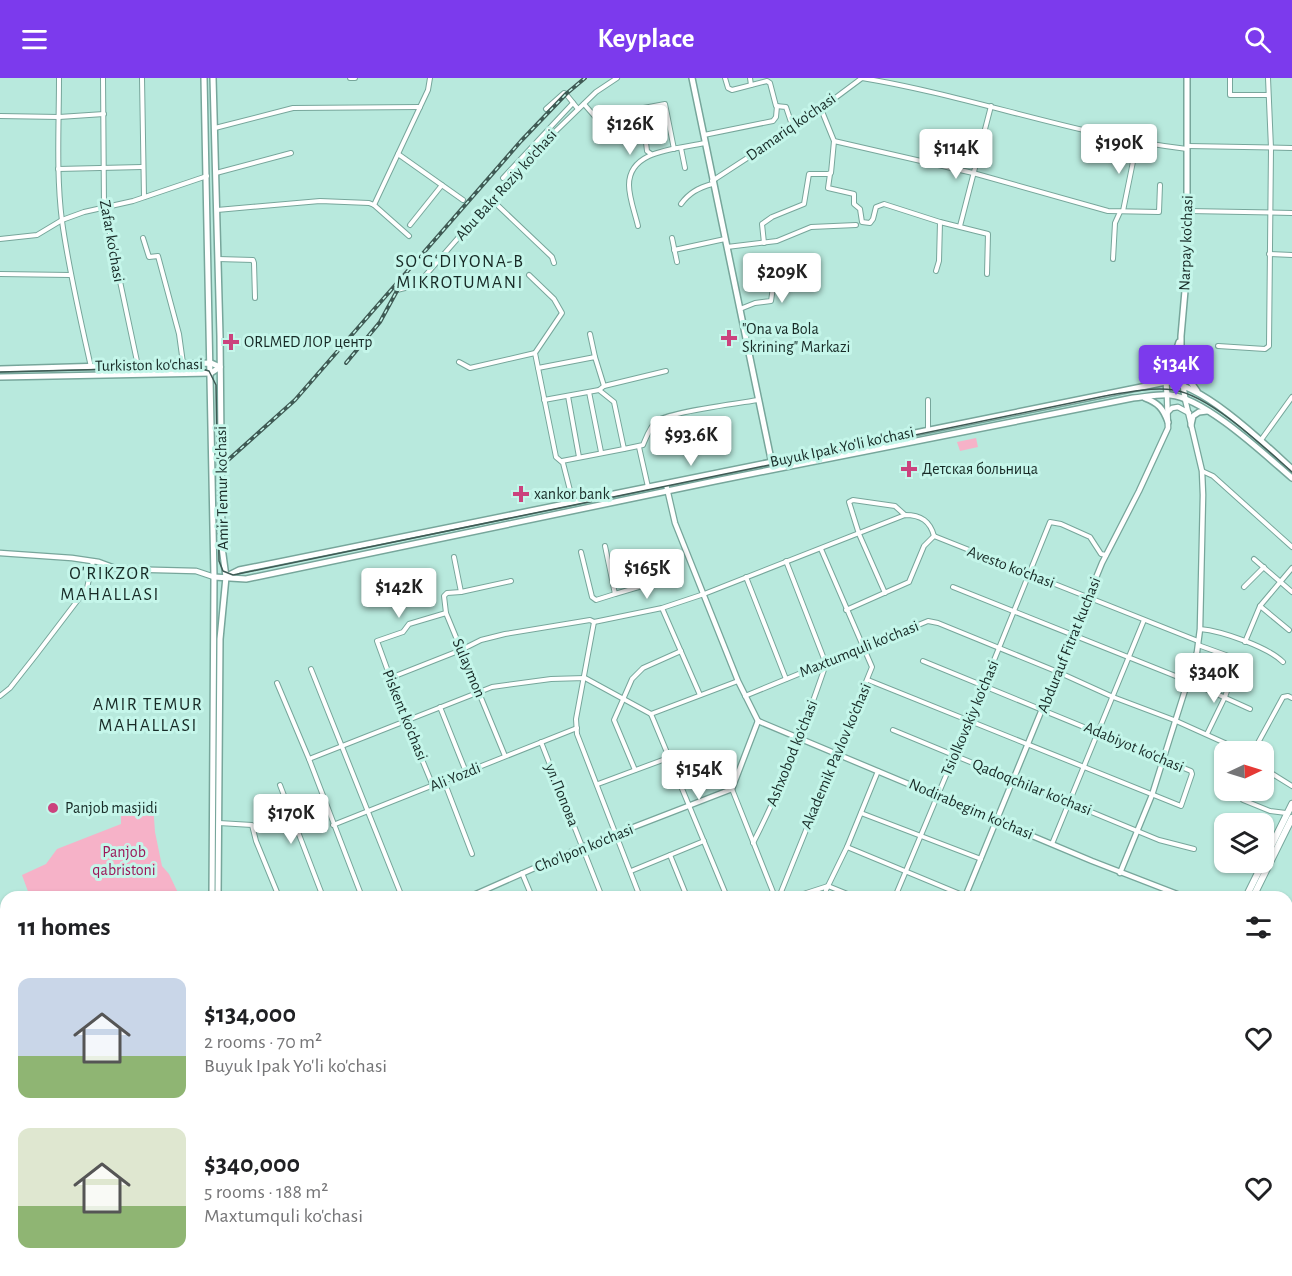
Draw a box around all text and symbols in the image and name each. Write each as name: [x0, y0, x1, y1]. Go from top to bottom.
icon: menu: [18, 23, 51, 56]
icon: search: [1241, 23, 1274, 56]
text: Keyplace: [597, 25, 695, 52]
street label: Damariq ko'chasi: [743, 90, 839, 164]
pin: $126K: [588, 105, 672, 156]
text: $126K: [607, 114, 653, 134]
pin: $190K: [1077, 124, 1161, 175]
street label: Abu Bakr Roziy ko'chasi: [452, 127, 561, 244]
pin: $114K: [914, 129, 998, 180]
text: $190K: [1095, 133, 1143, 153]
text: $114K: [933, 138, 979, 158]
street label: Narpay ko'chasi: [1176, 195, 1197, 291]
street label: Zafar ko'chasi: [97, 199, 127, 283]
district label: SO‘G‘DIYONA-B MIKROTUMANI: [396, 253, 524, 292]
pin: $209K: [740, 253, 824, 304]
text: $209K: [757, 262, 807, 282]
place label: "Ona va Bola Skrining" Markazi: [742, 321, 850, 355]
marker: "Ona va Bola Skrining" Markazi: [720, 329, 738, 347]
marker: ORLMED ЛОР центр: [222, 333, 240, 351]
place label: ORLMED ЛОР центр: [244, 334, 372, 350]
pin: $134K: [1134, 345, 1218, 396]
text: $134K: [1153, 354, 1199, 374]
street label: Turkiston ko'chasi: [95, 356, 203, 374]
pin: $93.6K: [642, 416, 740, 467]
street label: Buyuk Ipak Yo'li ko'chasi: [769, 424, 916, 471]
text: $93.6K: [664, 425, 718, 445]
street label: Amir Temur ko'chasi: [213, 426, 231, 550]
marker: Детская больница: [900, 460, 918, 478]
place label: Детская больница: [922, 461, 1038, 477]
marker: xankor bank: [512, 485, 530, 503]
place label: xankor bank: [534, 486, 610, 502]
street label: Avesto ko'chasi: [965, 543, 1057, 591]
pin: $165K: [605, 549, 689, 600]
text: $165K: [624, 558, 670, 578]
district label: O'RIKZOR MAHALLASI: [60, 565, 160, 604]
pin: $142K: [357, 568, 441, 619]
street label: Abdurauf Fitrat kuchasi: [1034, 575, 1104, 715]
text: $142K: [375, 577, 423, 597]
street label: Maxtumquli ko'chasi: [797, 618, 921, 680]
street label: Sulaymon: [449, 636, 489, 700]
pin: $340K: [1172, 653, 1256, 704]
street label: Tsiolkovskiy ko'chasi: [938, 658, 1003, 779]
text: $340K: [1189, 662, 1239, 682]
street label: Piskent ko'chasi: [380, 667, 430, 763]
street label: Akademik Pavlov ko'chasi: [798, 681, 874, 831]
district label: AMIR TEMUR MAHALLASI: [93, 696, 203, 735]
street label: Ashxobod ko'chasi: [763, 698, 821, 808]
street label: Adabiyot ko'chasi: [1081, 719, 1186, 776]
north arrow: [1214, 741, 1274, 801]
map controls: [1214, 741, 1274, 873]
pin: $154K: [657, 750, 741, 801]
street label: Qadoqchilar ko'chasi: [970, 756, 1094, 819]
text: $154K: [676, 759, 722, 779]
street label: Ali Yozdi: [427, 760, 483, 794]
street label: ул.Попова: [541, 760, 582, 829]
street label: Nodirabegim ko'chasi: [907, 776, 1035, 842]
pin: $170K: [249, 794, 333, 845]
place label: Panjob masjidi: [65, 800, 158, 817]
marker: Panjob masjidi: [46, 801, 60, 815]
text: $170K: [268, 803, 314, 823]
button: layers: [1214, 813, 1274, 873]
street label: Cho'lpon ko'chasi: [532, 821, 636, 875]
park label: Panjob qabristoni: [92, 844, 156, 878]
icon: filters: [1242, 911, 1275, 944]
text: 11 homes: [18, 914, 110, 940]
text: $134,000: [204, 1001, 296, 1027]
icon: home: [66, 1002, 138, 1074]
icon: heart: [1242, 1022, 1275, 1055]
text: 2 rooms · 70 m²: [204, 1032, 322, 1052]
text: Buyuk Ipak Yo'li ko'chasi: [204, 1056, 387, 1076]
text: $340,000: [204, 1151, 300, 1177]
icon: home: [66, 1152, 138, 1224]
icon: heart: [1242, 1172, 1275, 1205]
text: 5 rooms · 188 m²: [204, 1182, 328, 1202]
text: Maxtumquli ko'chasi: [204, 1206, 363, 1226]

